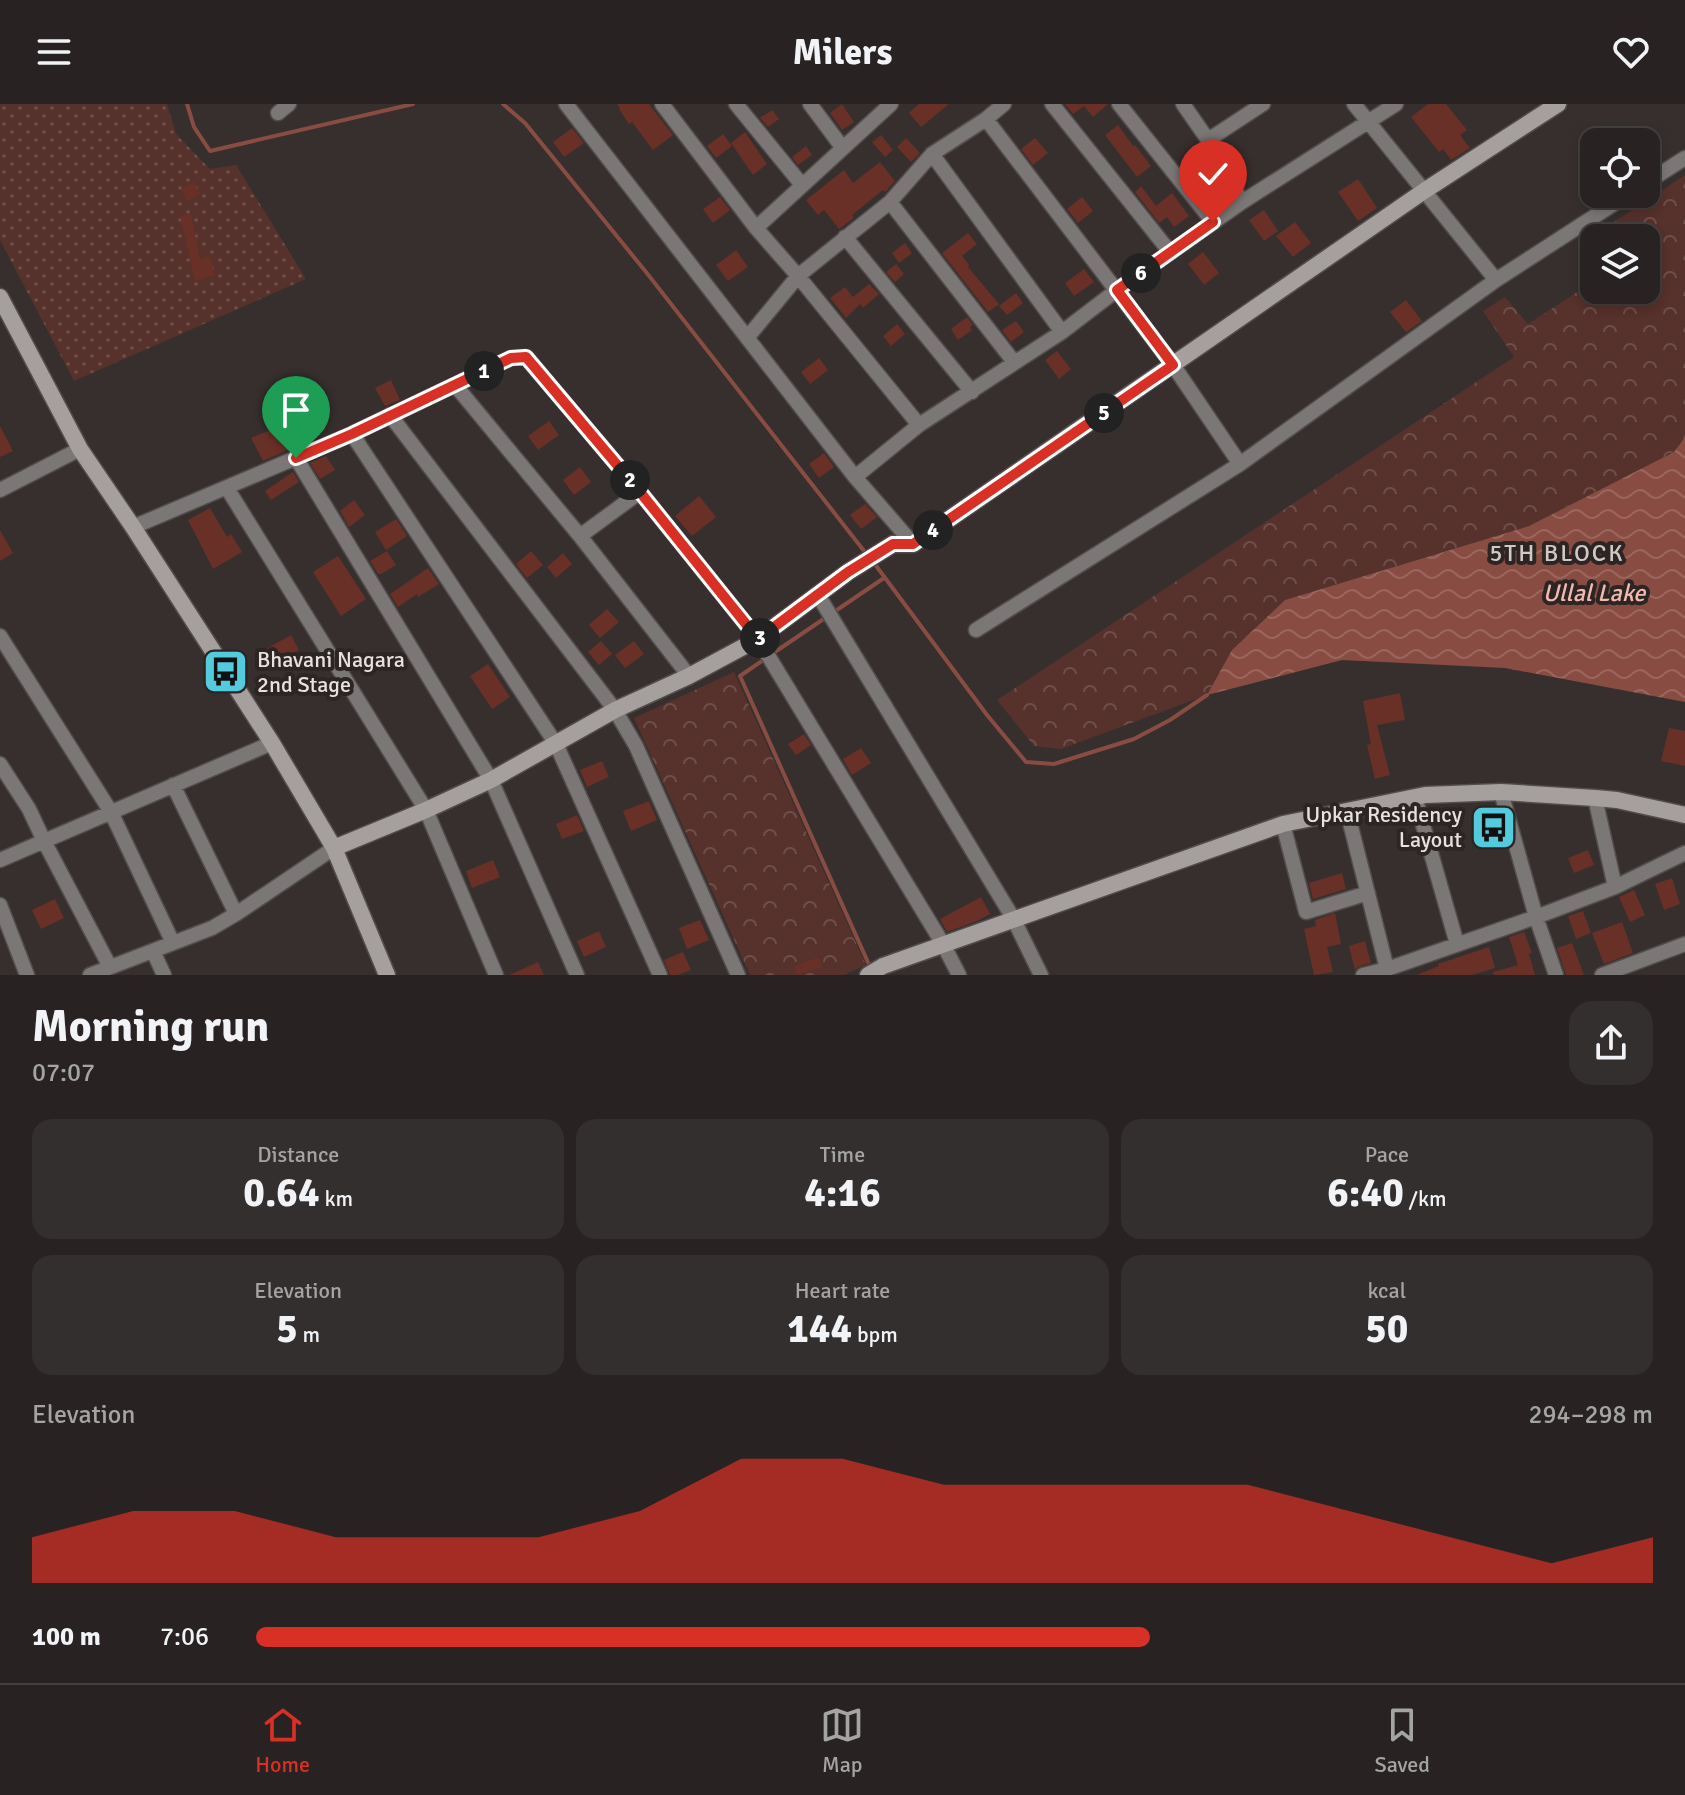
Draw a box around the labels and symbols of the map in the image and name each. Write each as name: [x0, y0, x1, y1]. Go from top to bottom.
pin: [1179, 140, 1247, 222]
pin: 6: [1121, 253, 1161, 293]
pin: 1: [464, 351, 504, 391]
pin: [262, 376, 330, 458]
pin: 5: [1084, 393, 1124, 433]
pin: 2: [610, 460, 650, 500]
pin: 4: [913, 510, 953, 550]
district label: 5TH BLOCK: [1489, 538, 1625, 568]
water label: Ullal Lake: [1543, 578, 1646, 608]
pin: 3: [740, 618, 780, 658]
place label: Bhavani Nagara 2nd Stage: [257, 646, 405, 698]
bus stop icon: Bhavani Nagara 2nd Stage: [202, 648, 250, 696]
place label: Upkar Residency Layout: [1306, 801, 1463, 853]
bus stop icon: Upkar Residency Layout: [1469, 803, 1517, 851]

